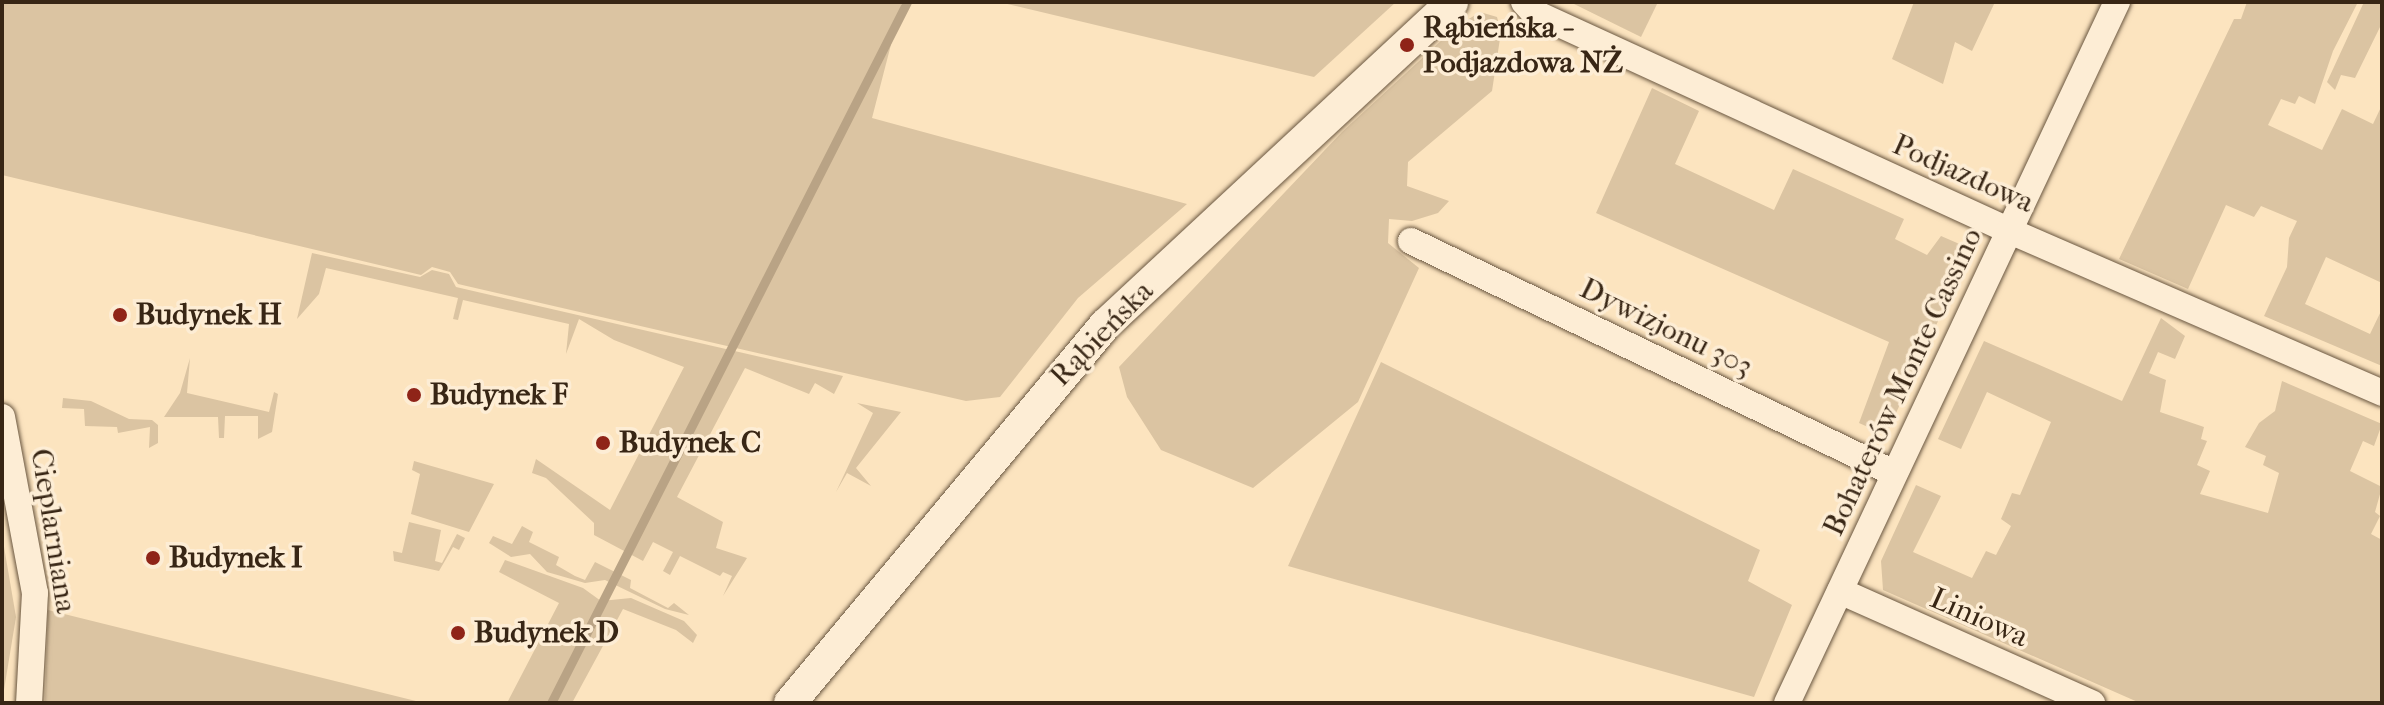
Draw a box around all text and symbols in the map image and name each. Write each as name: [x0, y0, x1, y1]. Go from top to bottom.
place label: Rąbieńska - Podjazdowa NŻ: [1423, 10, 1623, 80]
marker: Rąbieńska - Podjazdowa NŻ: [1398, 36, 1416, 54]
street label: Podjazdowa: [1887, 127, 2039, 221]
street label: Bohaterów Monte Cassino: [1816, 222, 1990, 542]
street label: Dywizjonu 303: [1574, 271, 1758, 385]
street label: Rąbieńska: [1043, 274, 1161, 394]
place label: Budynek H: [136, 297, 282, 333]
marker: Budynek H: [111, 306, 129, 324]
place label: Budynek F: [430, 377, 568, 413]
marker: Budynek F: [405, 386, 423, 404]
place label: Budynek C: [619, 425, 761, 461]
marker: Budynek C: [594, 434, 612, 452]
street label: Cieplarniana: [22, 446, 84, 616]
place label: Budynek I: [169, 540, 303, 576]
marker: Budynek I: [144, 549, 162, 567]
street label: Liniowa: [1924, 581, 2034, 655]
place label: Budynek D: [474, 615, 619, 651]
marker: Budynek D: [449, 624, 467, 642]

